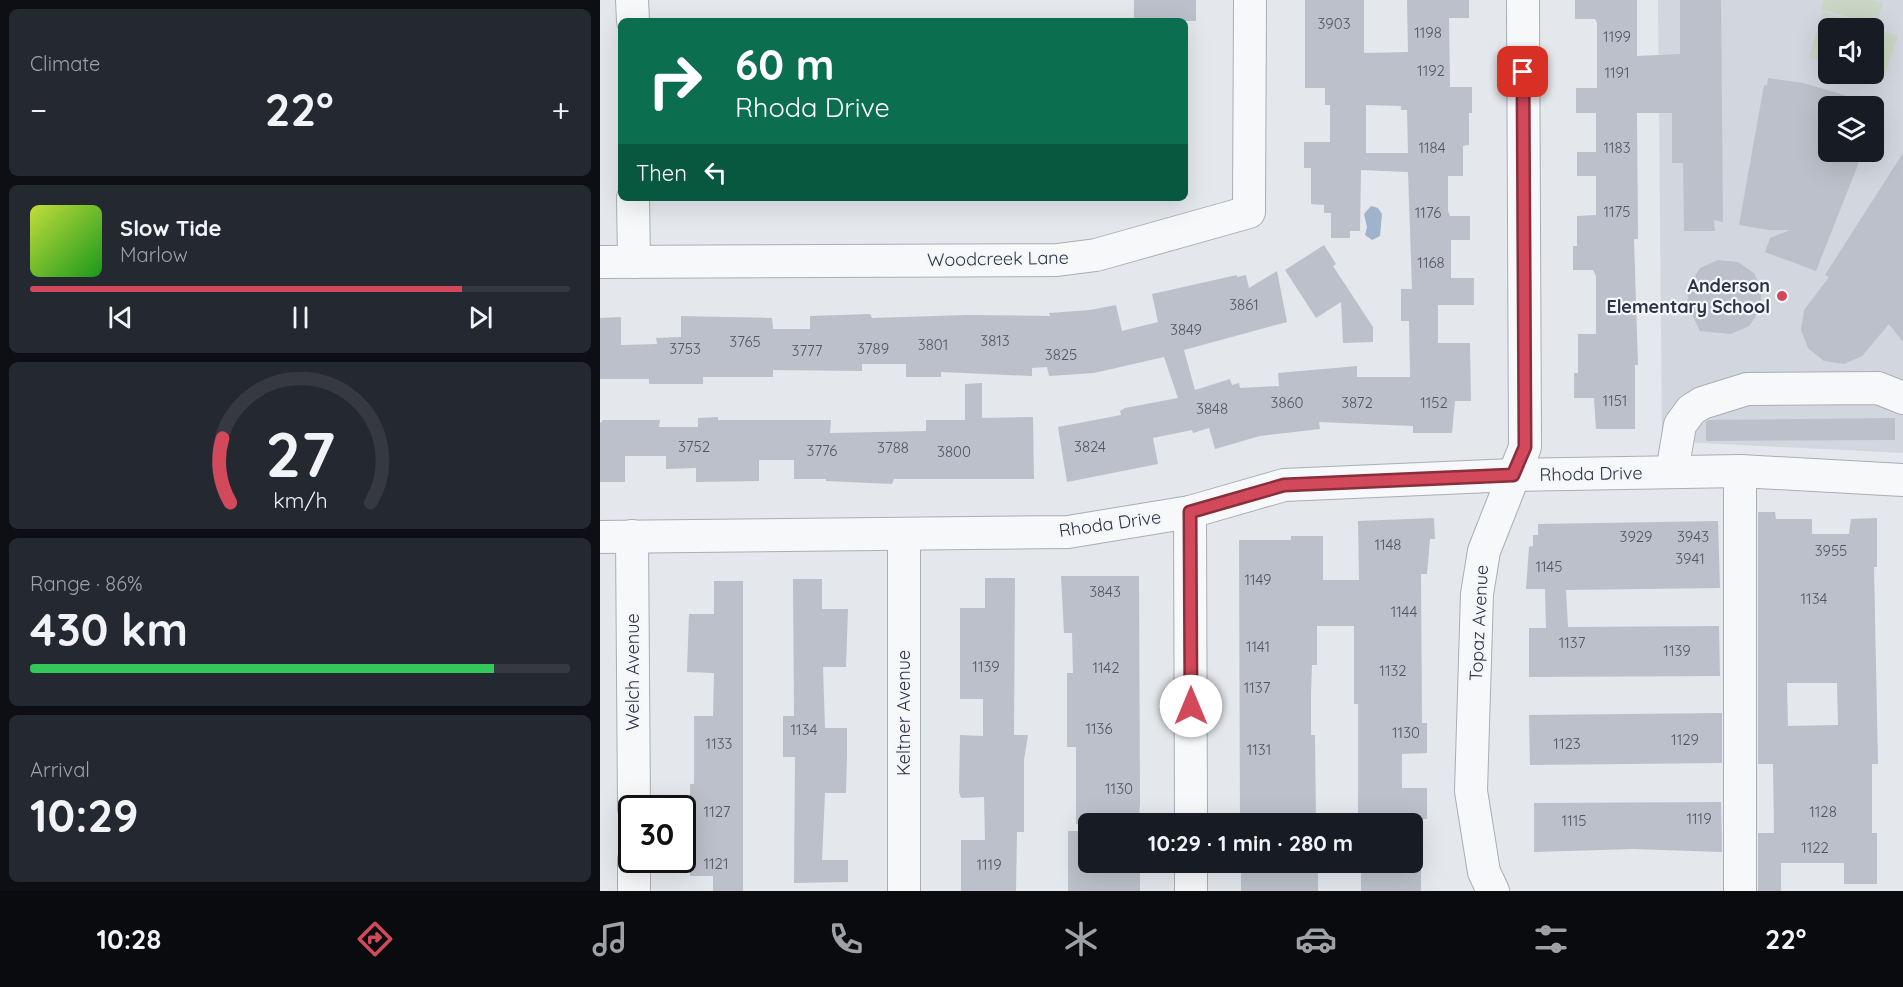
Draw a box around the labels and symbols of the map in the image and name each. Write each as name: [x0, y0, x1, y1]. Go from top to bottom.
house number: 3903: [1317, 14, 1351, 33]
house number: 1198: [1414, 23, 1442, 42]
house number: 1199: [1603, 27, 1631, 46]
pin: [1497, 46, 1548, 97]
house number: 1192: [1417, 61, 1445, 80]
house number: 1191: [1604, 63, 1630, 82]
house number: 1184: [1418, 138, 1446, 157]
house number: 1183: [1603, 138, 1631, 157]
house number: 1175: [1604, 202, 1630, 221]
house number: 1176: [1415, 203, 1441, 222]
street label: Woodcreek Lane: [927, 246, 1069, 271]
house number: 1168: [1417, 253, 1445, 272]
place label: Anderson Elementary School: [1606, 274, 1770, 318]
marker: Anderson Elementary School: [1775, 289, 1789, 303]
house number: 3861: [1229, 295, 1259, 314]
house number: 3849: [1170, 320, 1202, 339]
house number: 3813: [980, 331, 1010, 350]
house number: 3765: [729, 332, 761, 351]
house number: 3801: [918, 335, 948, 354]
house number: 3753: [669, 339, 701, 358]
house number: 3789: [857, 339, 889, 358]
house number: 3777: [792, 341, 823, 360]
house number: 3825: [1045, 345, 1077, 364]
house number: 1151: [1603, 391, 1627, 410]
house number: 3860: [1271, 393, 1304, 412]
house number: 3872: [1341, 393, 1373, 412]
house number: 1152: [1420, 393, 1448, 412]
house number: 3848: [1196, 399, 1228, 418]
house number: 3752: [678, 437, 710, 456]
house number: 3824: [1074, 437, 1106, 456]
house number: 3788: [877, 438, 909, 457]
house number: 3776: [807, 441, 837, 460]
house number: 3800: [937, 442, 971, 461]
street label: Rhoda Drive: [1539, 461, 1643, 486]
street label: Rhoda Drive: [1057, 505, 1163, 542]
house number: 3929: [1620, 527, 1652, 546]
house number: 3943: [1677, 527, 1709, 546]
house number: 1148: [1375, 535, 1401, 554]
house number: 3955: [1815, 541, 1847, 560]
house number: 3941: [1675, 549, 1705, 568]
house number: 1145: [1535, 557, 1563, 576]
street label: Topaz Avenue: [1464, 564, 1493, 682]
house number: 1149: [1245, 570, 1271, 589]
house number: 3843: [1089, 582, 1121, 601]
house number: 1134: [1801, 589, 1828, 608]
house number: 1144: [1391, 602, 1417, 621]
street label: Welch Avenue: [621, 613, 644, 731]
house number: 1137: [1559, 633, 1586, 652]
house number: 1141: [1246, 637, 1270, 656]
house number: 1139: [1663, 641, 1691, 660]
street label: Keltner Avenue: [892, 650, 915, 776]
house number: 1139: [972, 657, 1000, 676]
house number: 1142: [1092, 658, 1120, 677]
house number: 1132: [1379, 661, 1407, 680]
position arrow: [1159, 674, 1223, 738]
house number: 1137: [1244, 678, 1271, 697]
house number: 1136: [1085, 719, 1113, 738]
house number: 1134: [791, 720, 818, 739]
house number: 1130: [1392, 723, 1420, 742]
house number: 1129: [1671, 730, 1699, 749]
house number: 1133: [706, 734, 733, 753]
house number: 1123: [1553, 734, 1581, 753]
house number: 1131: [1247, 740, 1271, 759]
house number: 1130: [1105, 779, 1133, 798]
speed limit sign: 30: [618, 795, 696, 873]
house number: 1127: [704, 802, 731, 821]
house number: 1128: [1809, 802, 1837, 821]
house number: 1119: [1686, 809, 1712, 828]
house number: 1115: [1562, 811, 1586, 830]
house number: 1122: [1801, 838, 1829, 857]
house number: 1121: [704, 854, 728, 873]
house number: 1119: [976, 855, 1002, 874]

